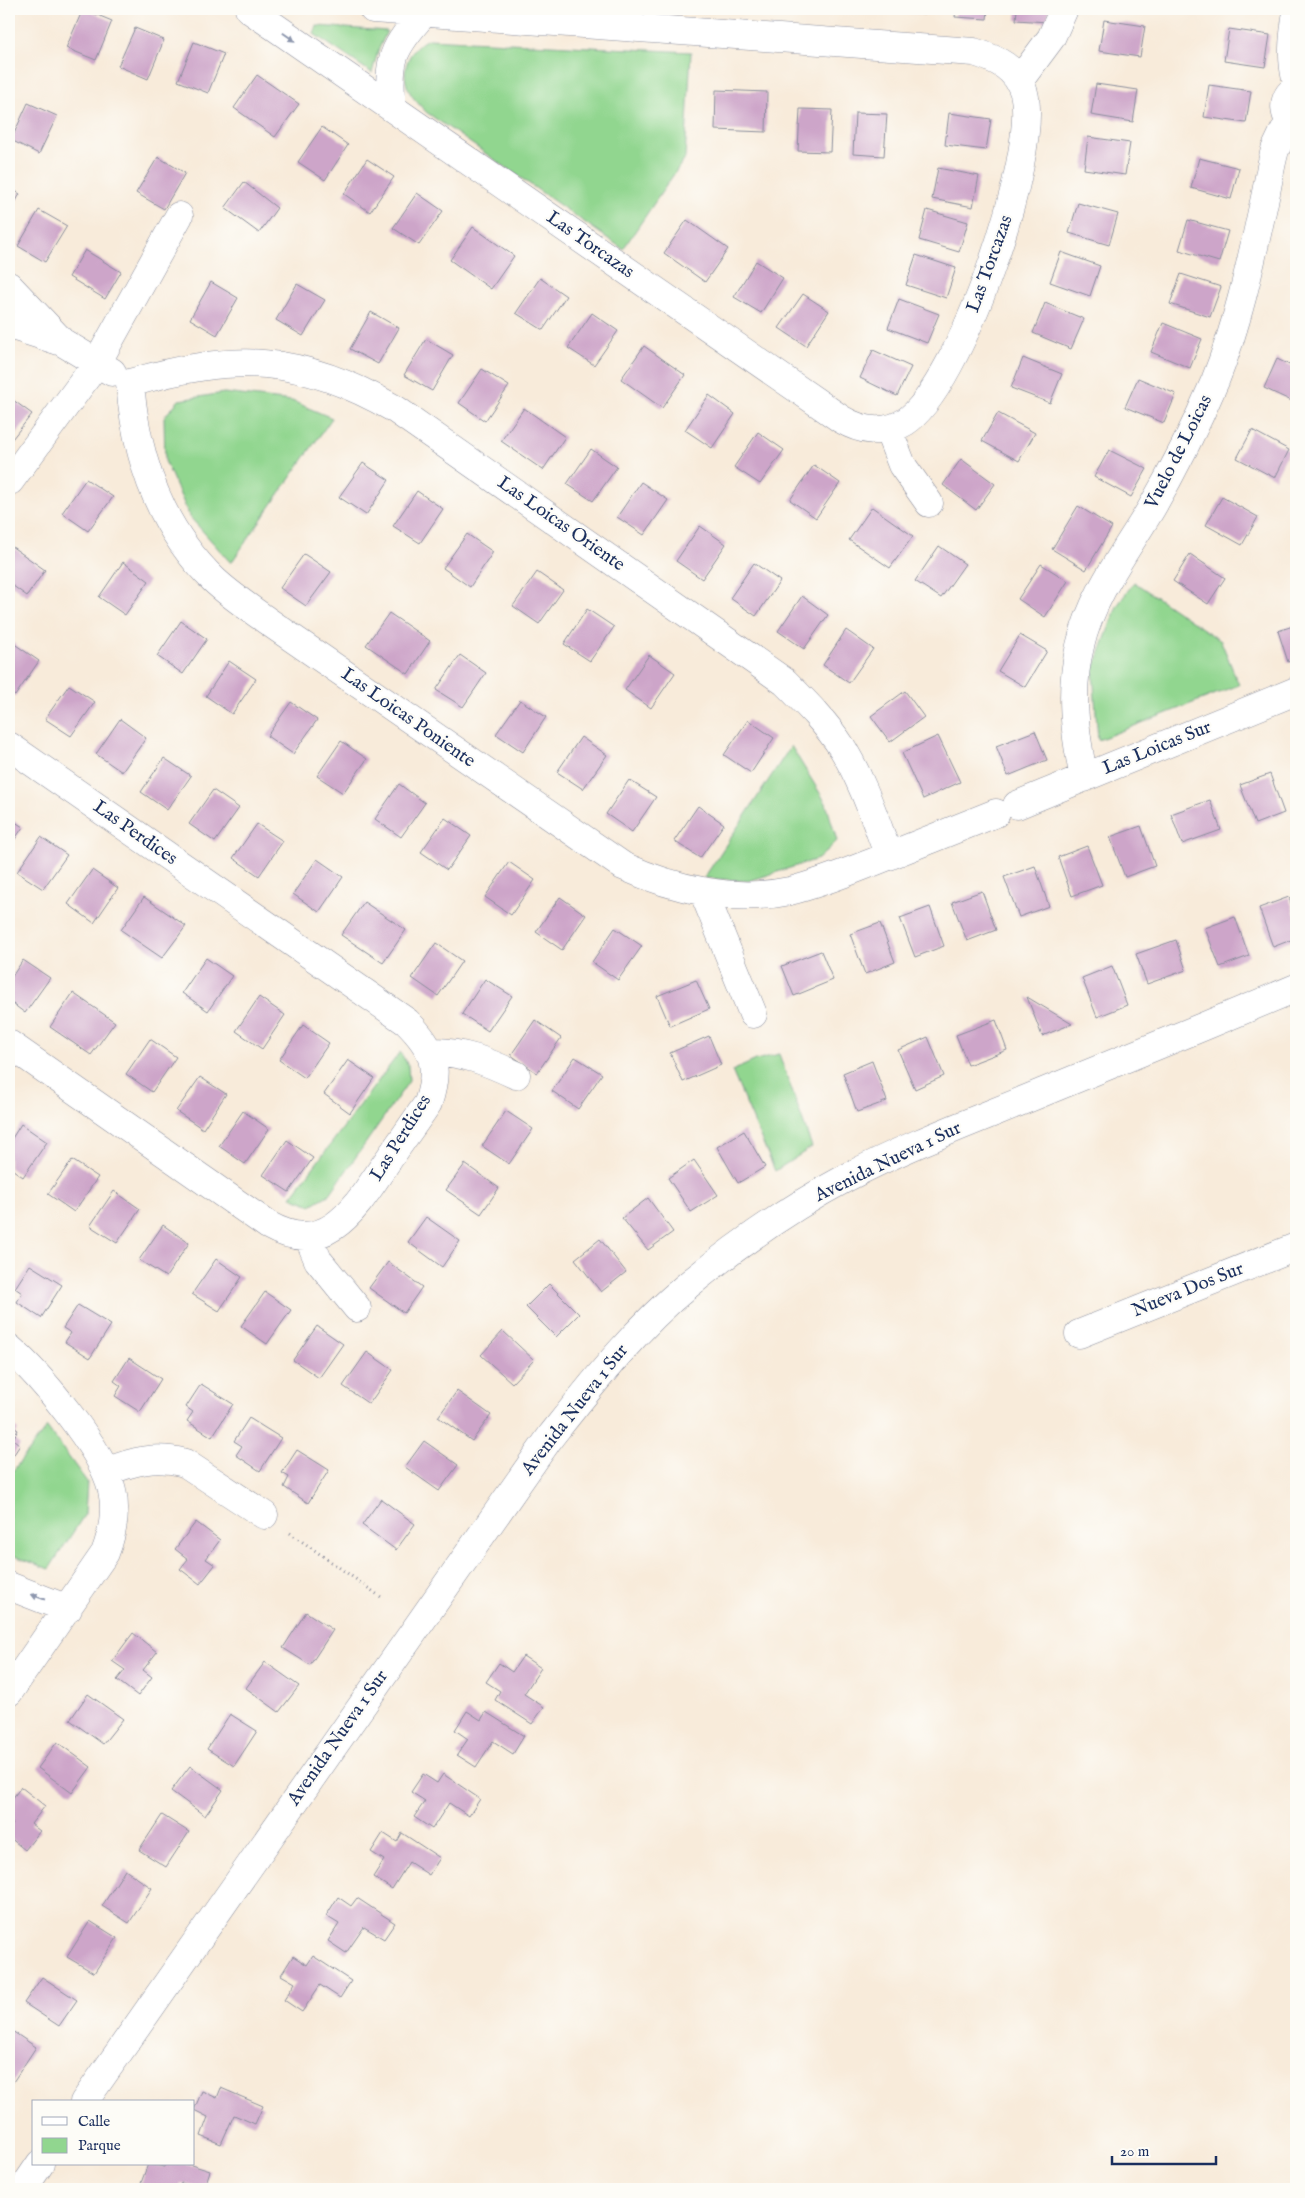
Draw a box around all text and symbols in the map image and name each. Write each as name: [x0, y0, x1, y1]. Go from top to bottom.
one-way arrow: [282, 32, 295, 42]
street label: Las Torcazas: [541, 206, 639, 284]
street label: Las Torcazas: [961, 212, 1019, 316]
street label: Vuelo de Loicas: [1139, 391, 1218, 514]
street label: Las Loicas Oriente: [493, 471, 630, 577]
street label: Las Loicas Poniente: [336, 663, 480, 773]
street label: Las Loicas Sur: [1099, 715, 1215, 781]
street label: Las Perdices: [88, 795, 182, 871]
street label: Las Perdices: [365, 1090, 437, 1186]
street label: Avenida Nueva 1 Sur: [810, 1116, 965, 1208]
street label: Nueva Dos Sur: [1129, 1257, 1247, 1323]
street label: Avenida Nueva 1 Sur: [516, 1340, 634, 1481]
one-way arrow: [30, 1593, 45, 1601]
street label: Avenida Nueva 1 Sur: [282, 1666, 394, 1811]
legend: [32, 2100, 195, 2166]
text: Calle: [78, 2112, 110, 2131]
scale bar: [1112, 2133, 1216, 2165]
text: Parque: [78, 2136, 121, 2155]
text: 20 m: [1120, 2142, 1150, 2161]

